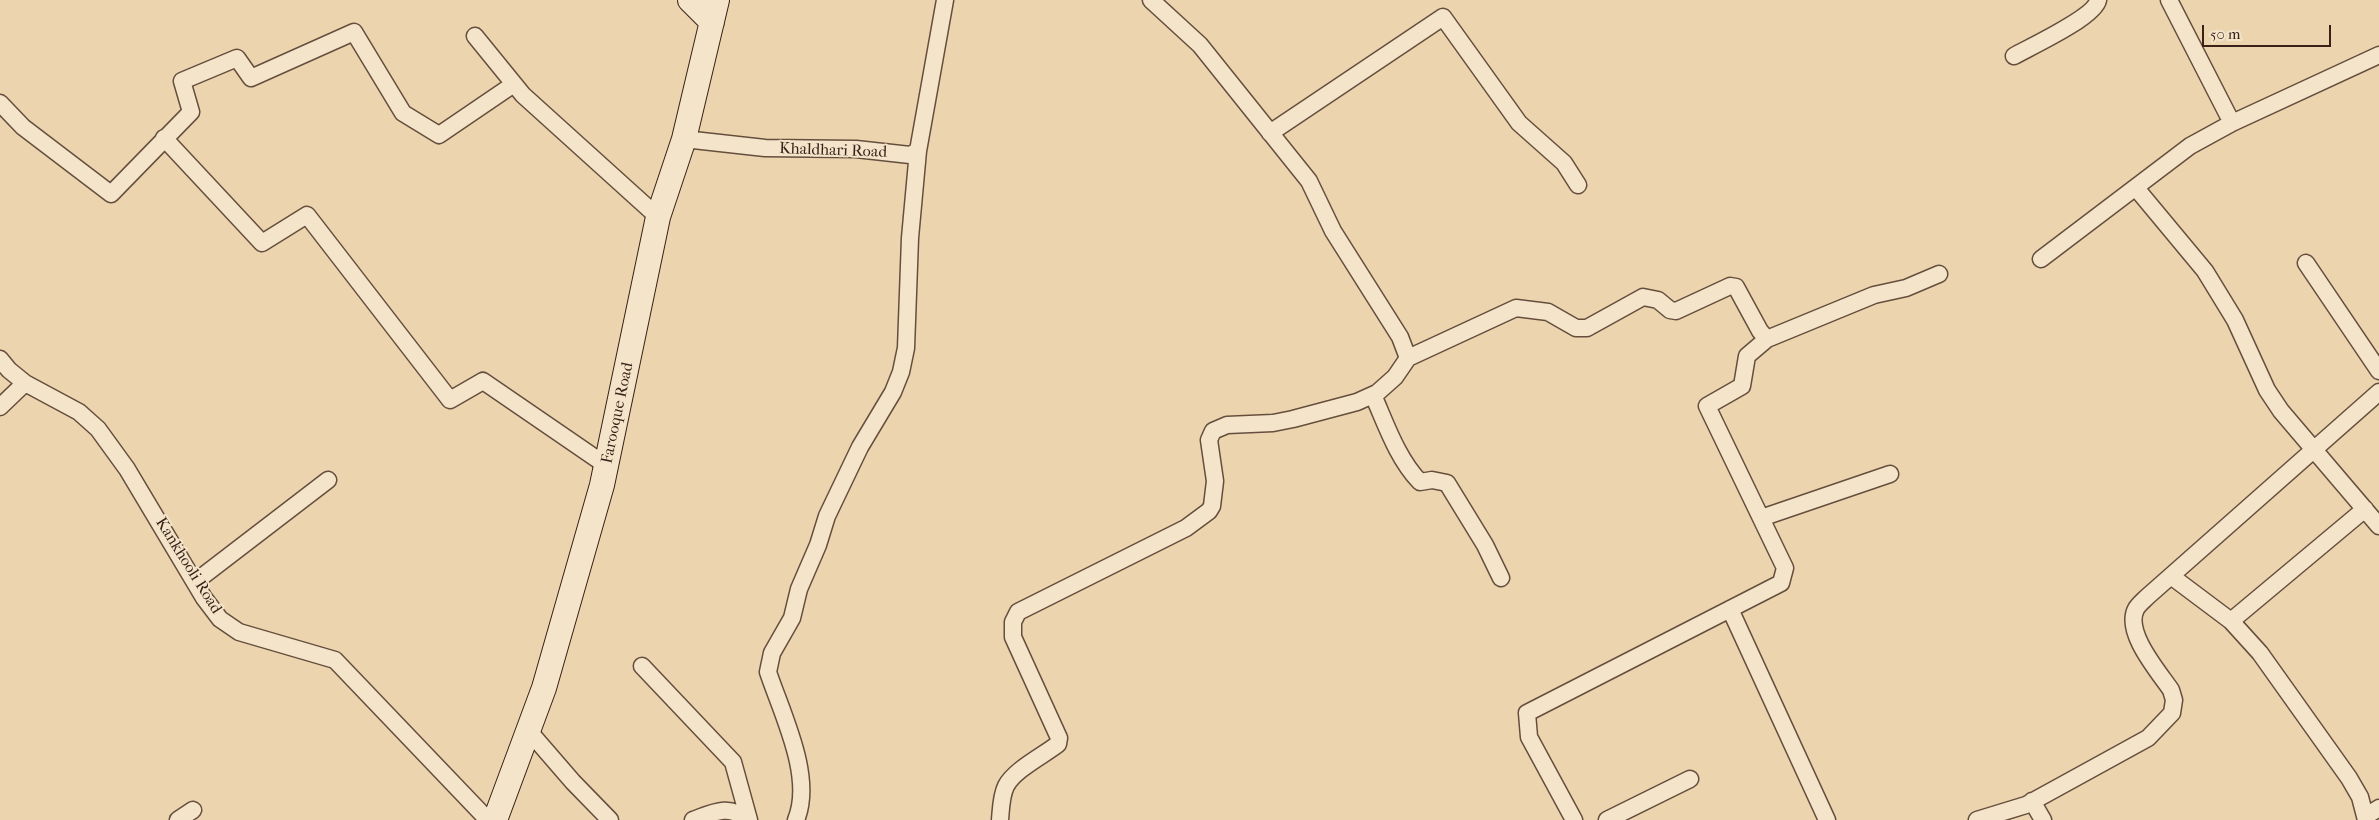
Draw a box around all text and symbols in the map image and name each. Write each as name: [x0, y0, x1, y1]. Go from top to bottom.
scale bar: [2204, 15, 2333, 47]
text: 50 m: [2210, 25, 2240, 43]
street label: Khaldhari Road: [779, 140, 887, 162]
street label: Farooque Road: [598, 361, 638, 465]
street label: Kankhooli Road: [151, 514, 225, 618]

